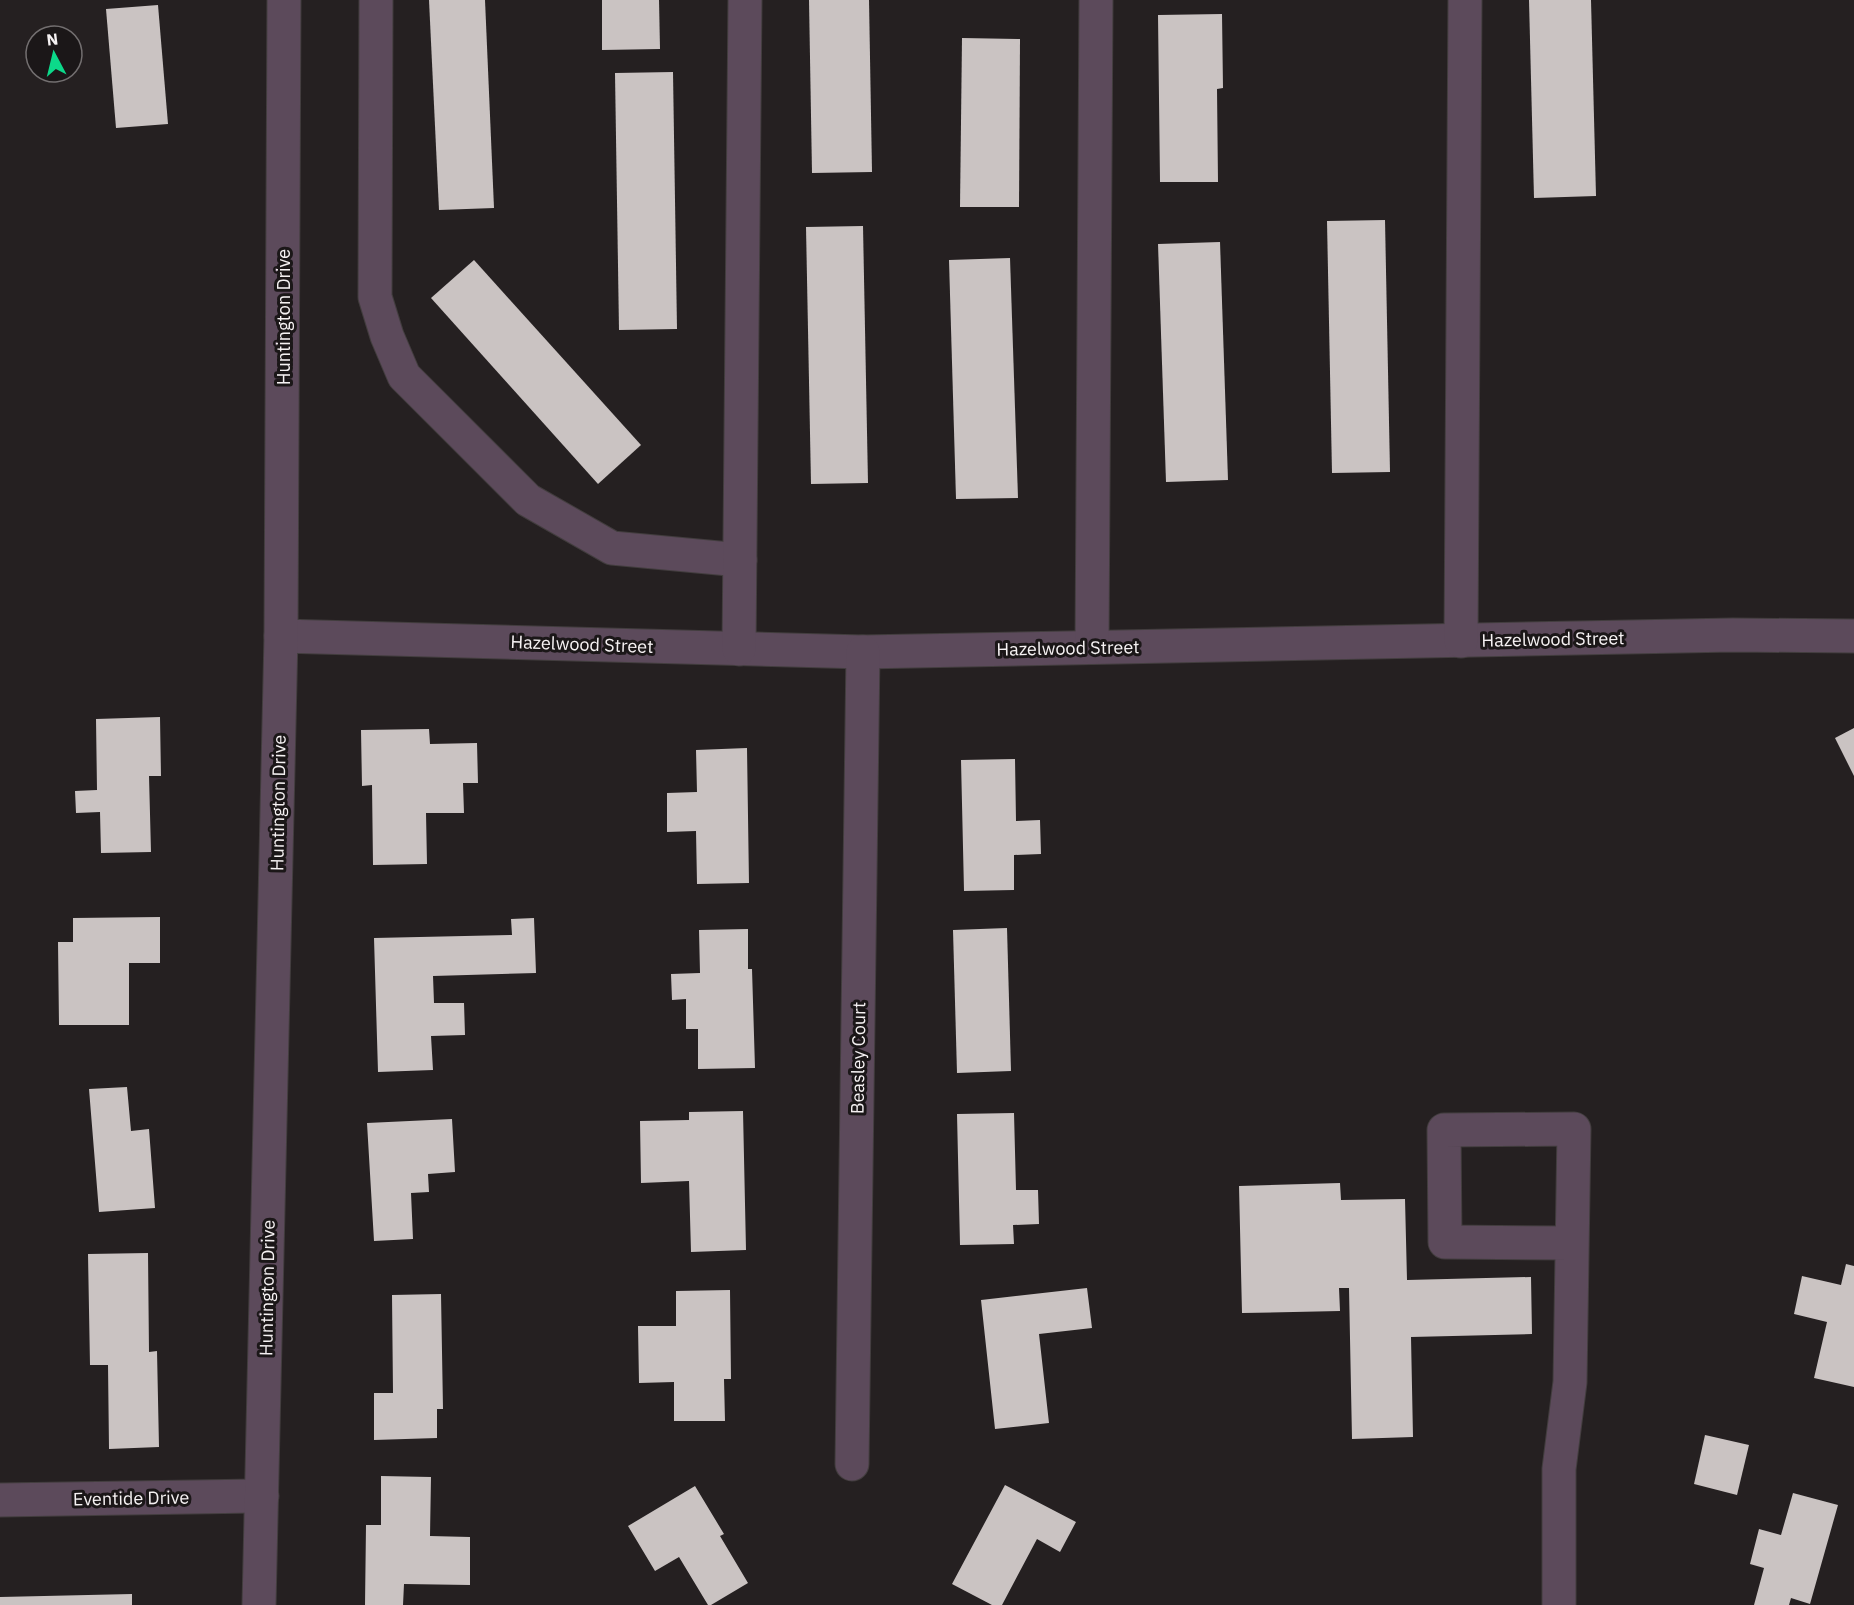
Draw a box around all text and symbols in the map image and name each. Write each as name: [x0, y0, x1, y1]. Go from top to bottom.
north arrow: [24, 24, 84, 84]
text: N: [45, 28, 59, 50]
street label: Huntington Drive: [272, 249, 295, 385]
street label: Hazelwood Street: [1481, 626, 1625, 652]
street label: Hazelwood Street: [510, 630, 654, 658]
street label: Hazelwood Street: [996, 635, 1140, 661]
street label: Huntington Drive: [265, 735, 291, 871]
street label: Beasley Court: [846, 1002, 870, 1114]
street label: Huntington Drive: [254, 1220, 280, 1356]
street label: Eventide Drive: [73, 1485, 190, 1511]

